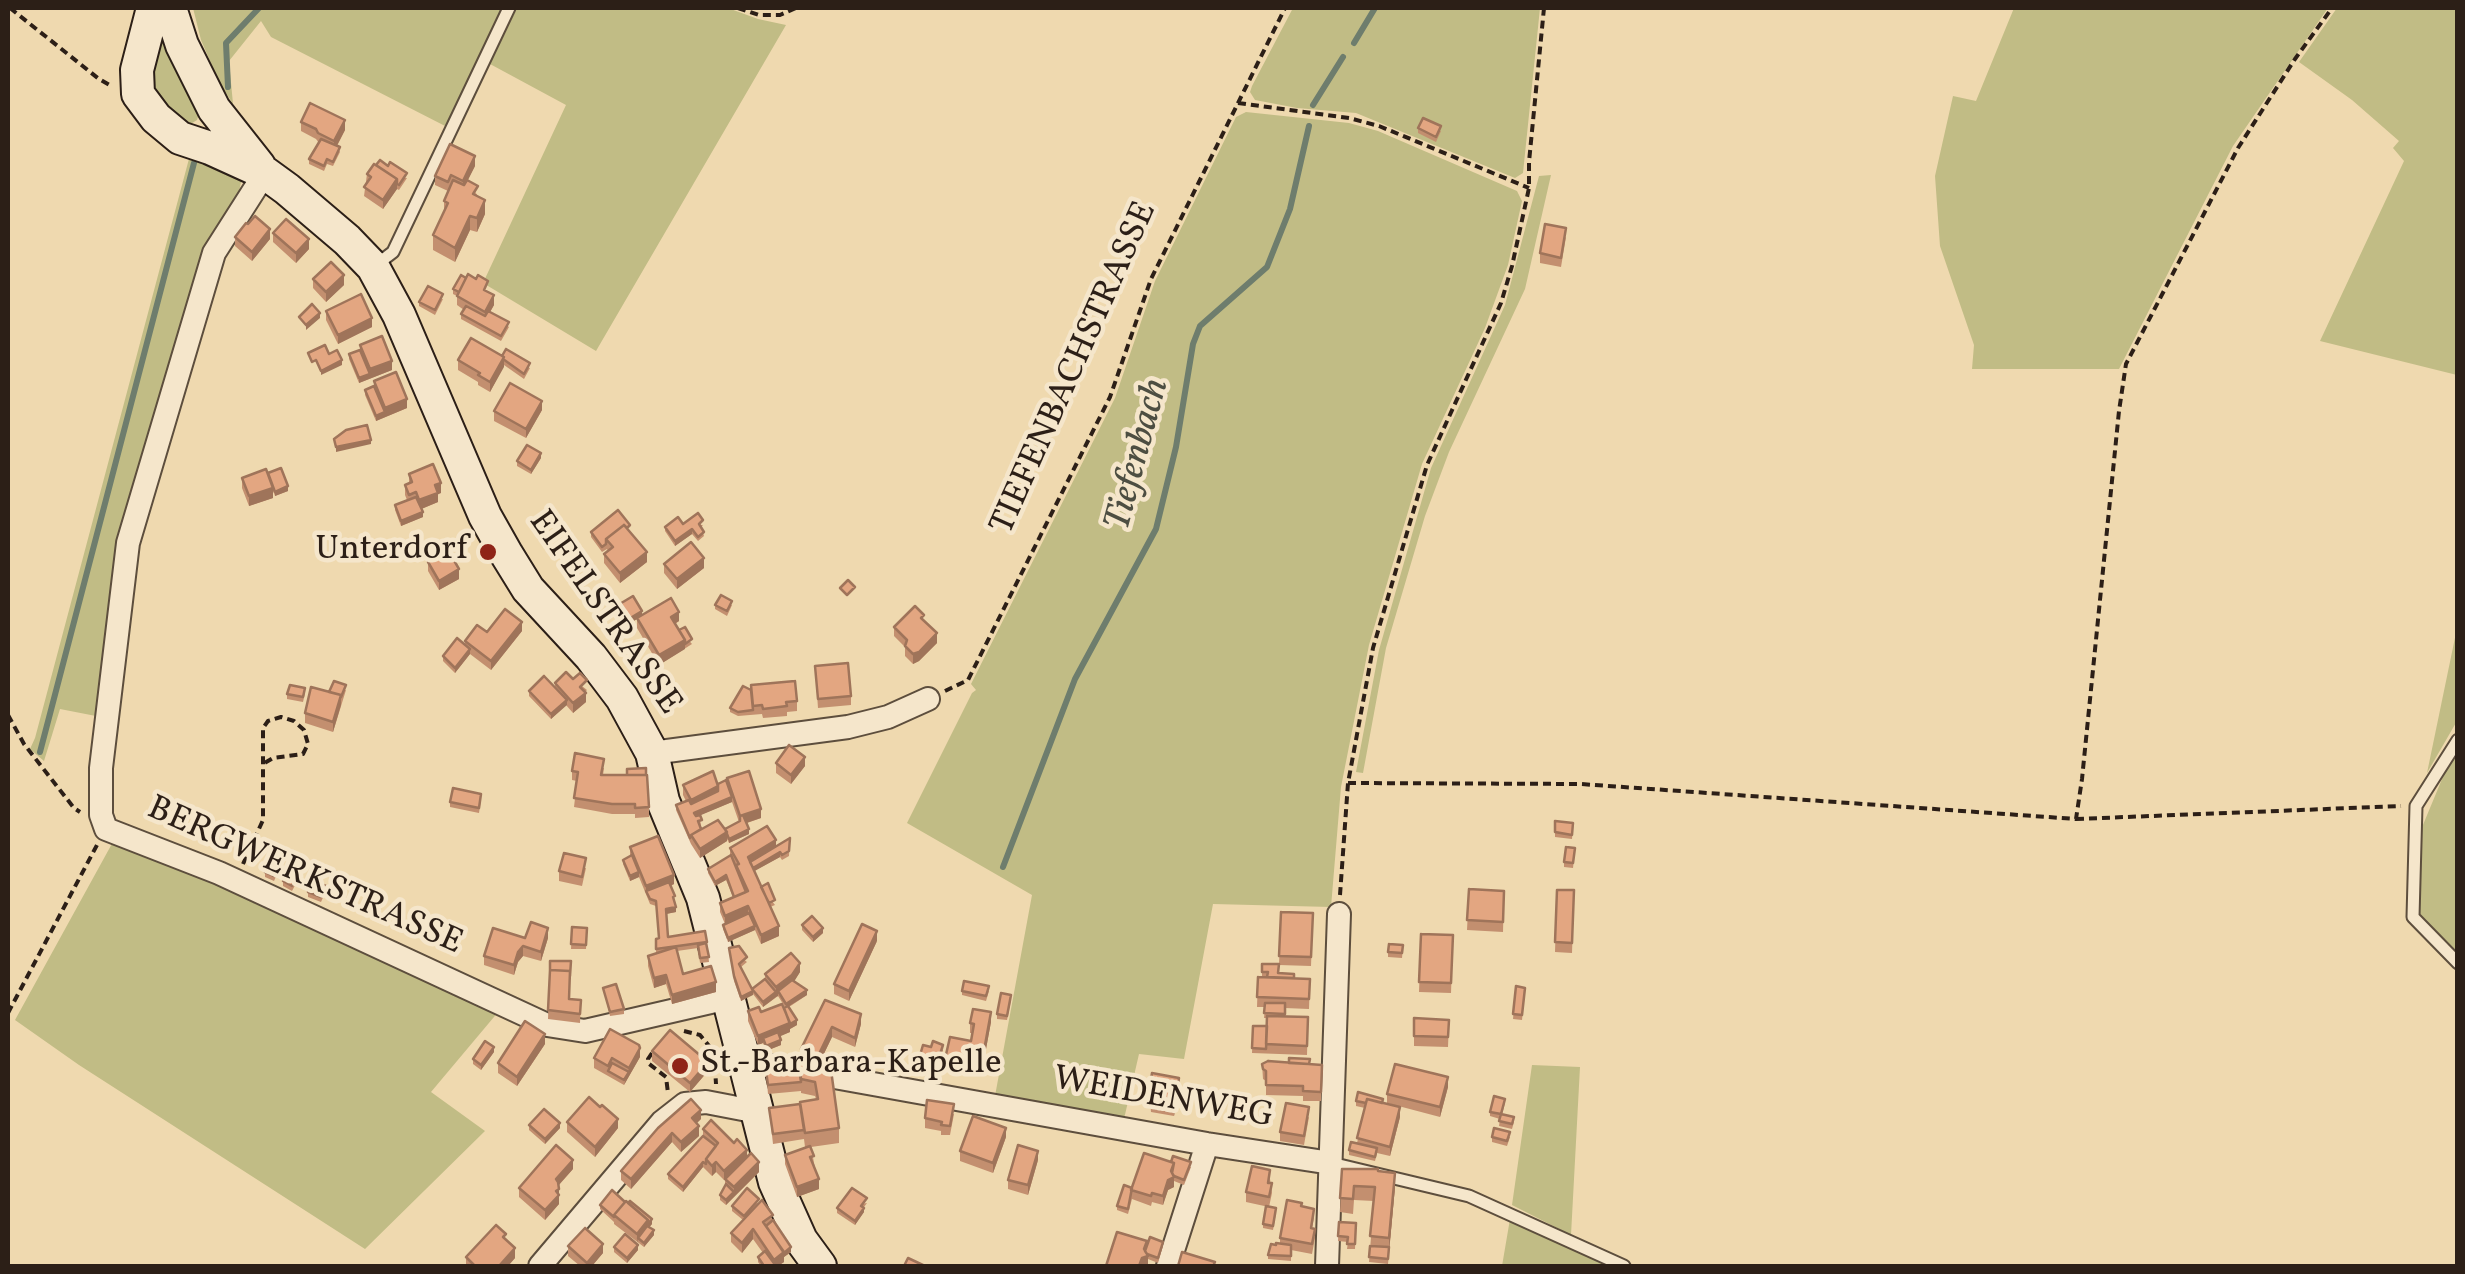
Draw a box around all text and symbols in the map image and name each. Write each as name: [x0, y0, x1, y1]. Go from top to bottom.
street label: TIEFENBACHSTRASSE: [984, 196, 1168, 542]
water label: Tiefenbach: [1098, 374, 1182, 536]
street label: EIFELSTRASSE: [517, 504, 689, 724]
place label: Unterdorf: [315, 531, 468, 573]
marker: Unterdorf: [477, 541, 499, 563]
street label: BERGWERKSTRASSE: [140, 790, 468, 966]
place label: St.-Barbara-Kapelle: [700, 1045, 1001, 1087]
marker: St.-Barbara-Kapelle: [669, 1055, 691, 1077]
street label: WEIDENWEG: [1050, 1060, 1276, 1140]

